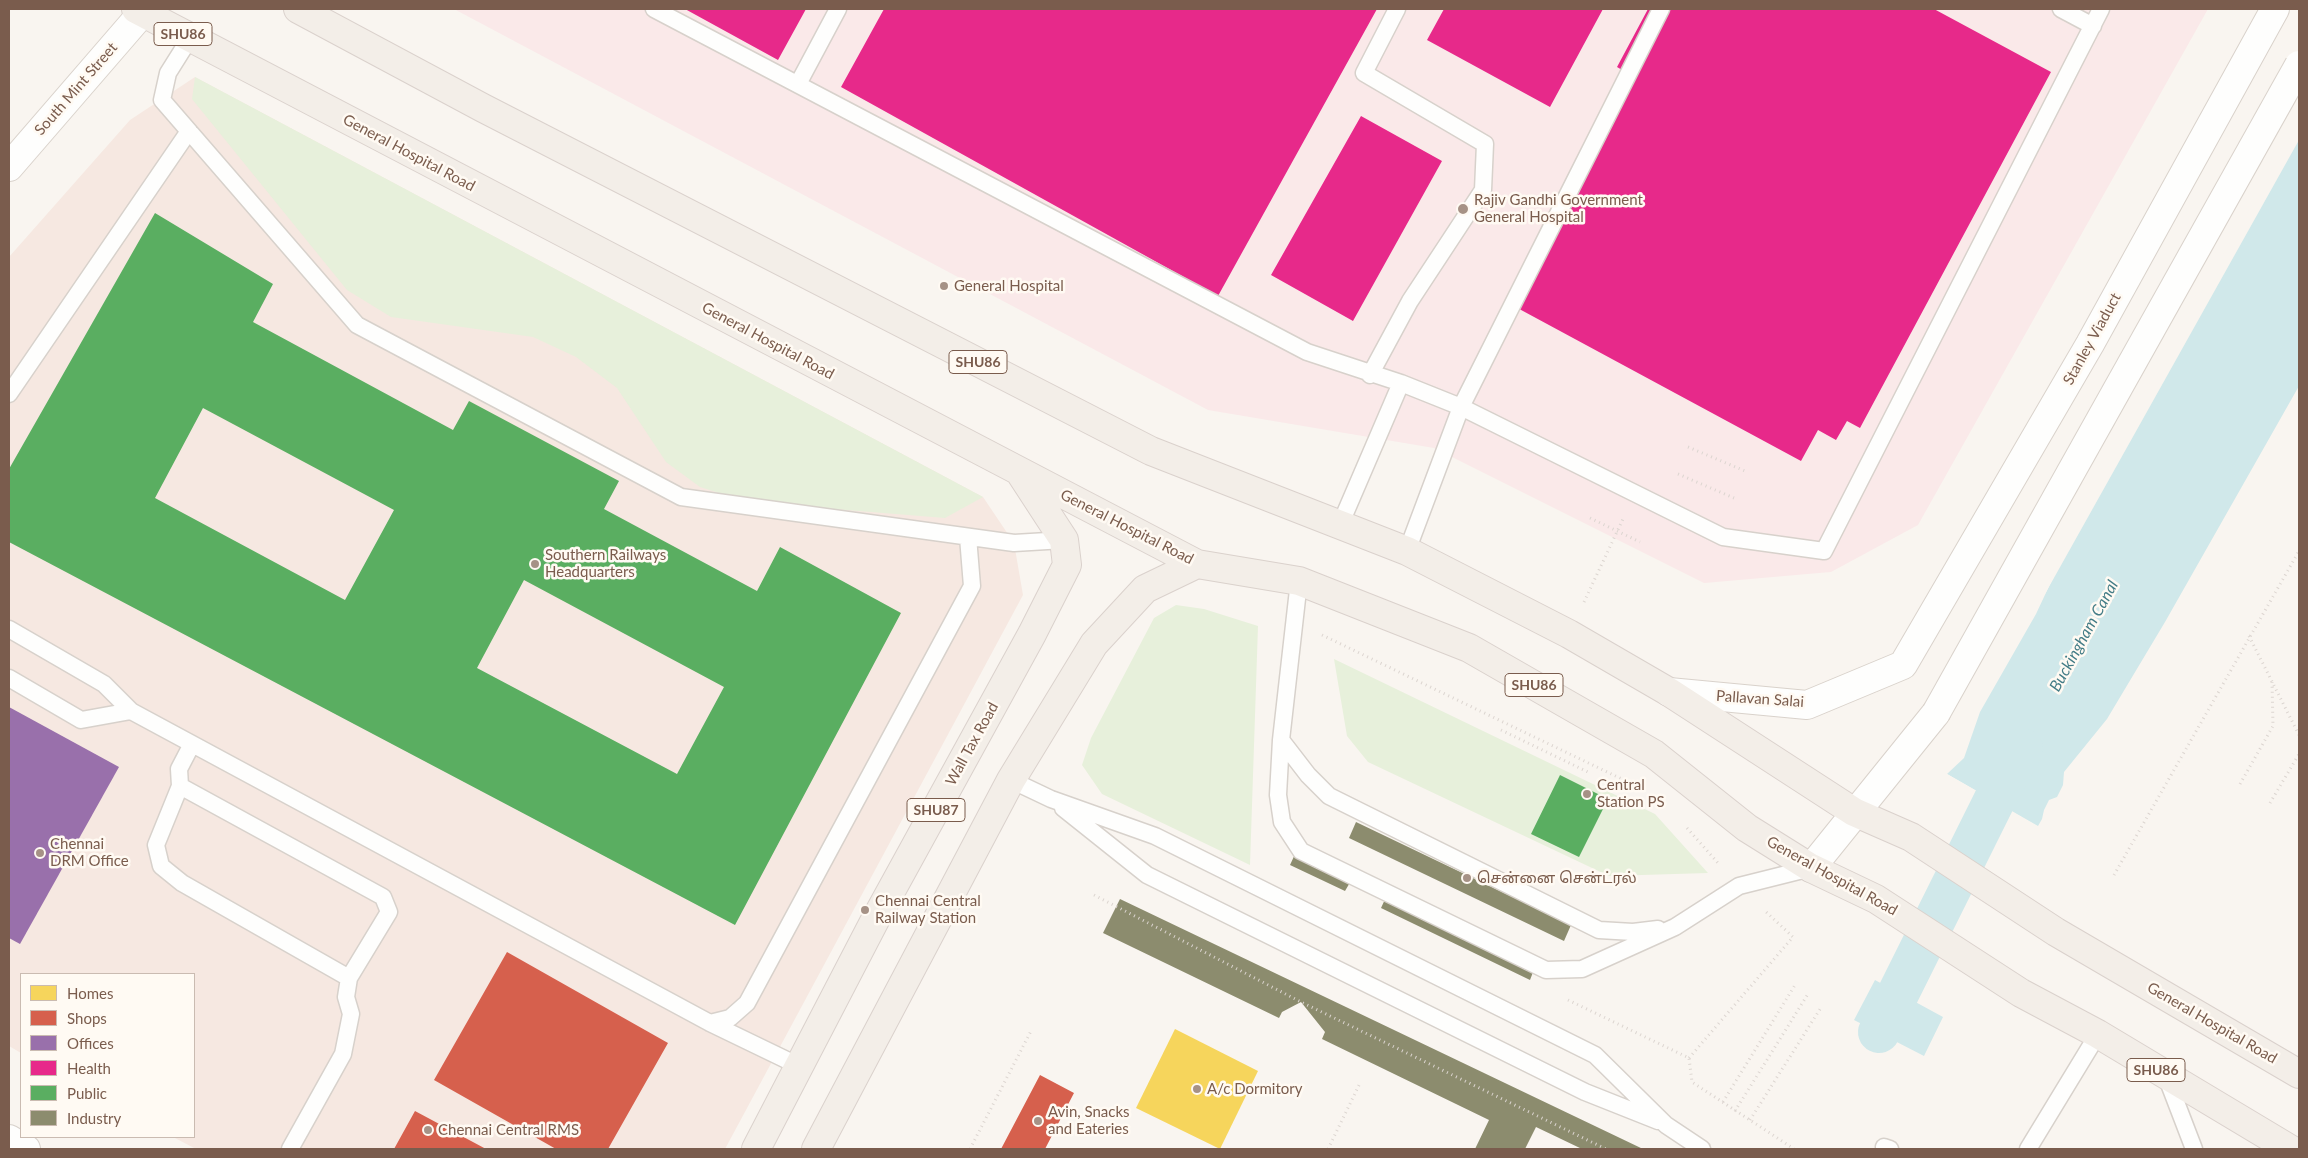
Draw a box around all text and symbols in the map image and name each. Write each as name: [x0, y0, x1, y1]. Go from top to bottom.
road number: SHU86: [154, 22, 212, 46]
street label: South Mint Street: [31, 39, 121, 139]
street label: General Hospital Road: [340, 111, 478, 195]
place label: Rajiv Gandhi Government General Hospital: [1474, 191, 1643, 226]
marker: Rajiv Gandhi Government General Hospital: [1456, 202, 1470, 216]
place label: General Hospital: [954, 277, 1064, 295]
marker: General Hospital: [938, 280, 950, 292]
street label: Stanley Viaduct: [2059, 290, 2125, 388]
street label: General Hospital Road: [699, 299, 837, 383]
road number: SHU86: [949, 351, 1007, 374]
street label: General Hospital Road: [1057, 486, 1197, 568]
place label: Southern Railways Headquarters: [545, 546, 666, 581]
marker: Southern Railways Headquarters: [529, 558, 541, 570]
water label: Buckingham Canal: [2046, 577, 2122, 695]
road number: SHU86: [1505, 674, 1563, 696]
street label: Pallavan Salai: [1716, 687, 1804, 711]
street label: Wall Tax Road: [942, 699, 1002, 789]
place label: Central Station PS: [1597, 776, 1665, 811]
marker: Central Station PS: [1581, 788, 1593, 800]
road number: SHU87: [907, 798, 965, 822]
street label: General Hospital Road: [1763, 833, 1901, 919]
place label: Chennai DRM Office: [50, 835, 129, 870]
marker: Chennai DRM Office: [34, 847, 46, 859]
place label: சென்னை சென்ட்ரல்: [1477, 869, 1637, 887]
marker: சென்னை சென்ட்ரல்: [1461, 872, 1473, 884]
place label: Chennai Central Railway Station: [875, 892, 981, 927]
marker: Chennai Central Railway Station: [859, 904, 871, 916]
legend: [20, 973, 195, 1138]
street label: General Hospital Road: [2144, 978, 2280, 1068]
text: Homes: [67, 984, 113, 1002]
text: Shops: [67, 1009, 107, 1027]
text: Offices: [67, 1034, 114, 1052]
road number: SHU86: [2127, 1058, 2185, 1082]
text: Health: [67, 1059, 111, 1077]
place label: A/c Dormitory: [1207, 1080, 1302, 1098]
marker: A/c Dormitory: [1191, 1083, 1203, 1095]
text: Public: [67, 1084, 107, 1102]
place label: Avin, Snacks and Eateries: [1048, 1103, 1130, 1138]
text: Industry: [67, 1109, 121, 1127]
marker: Avin, Snacks and Eateries: [1032, 1115, 1044, 1127]
place label: Chennai Central RMS: [438, 1121, 579, 1139]
marker: Chennai Central RMS: [422, 1124, 434, 1136]

